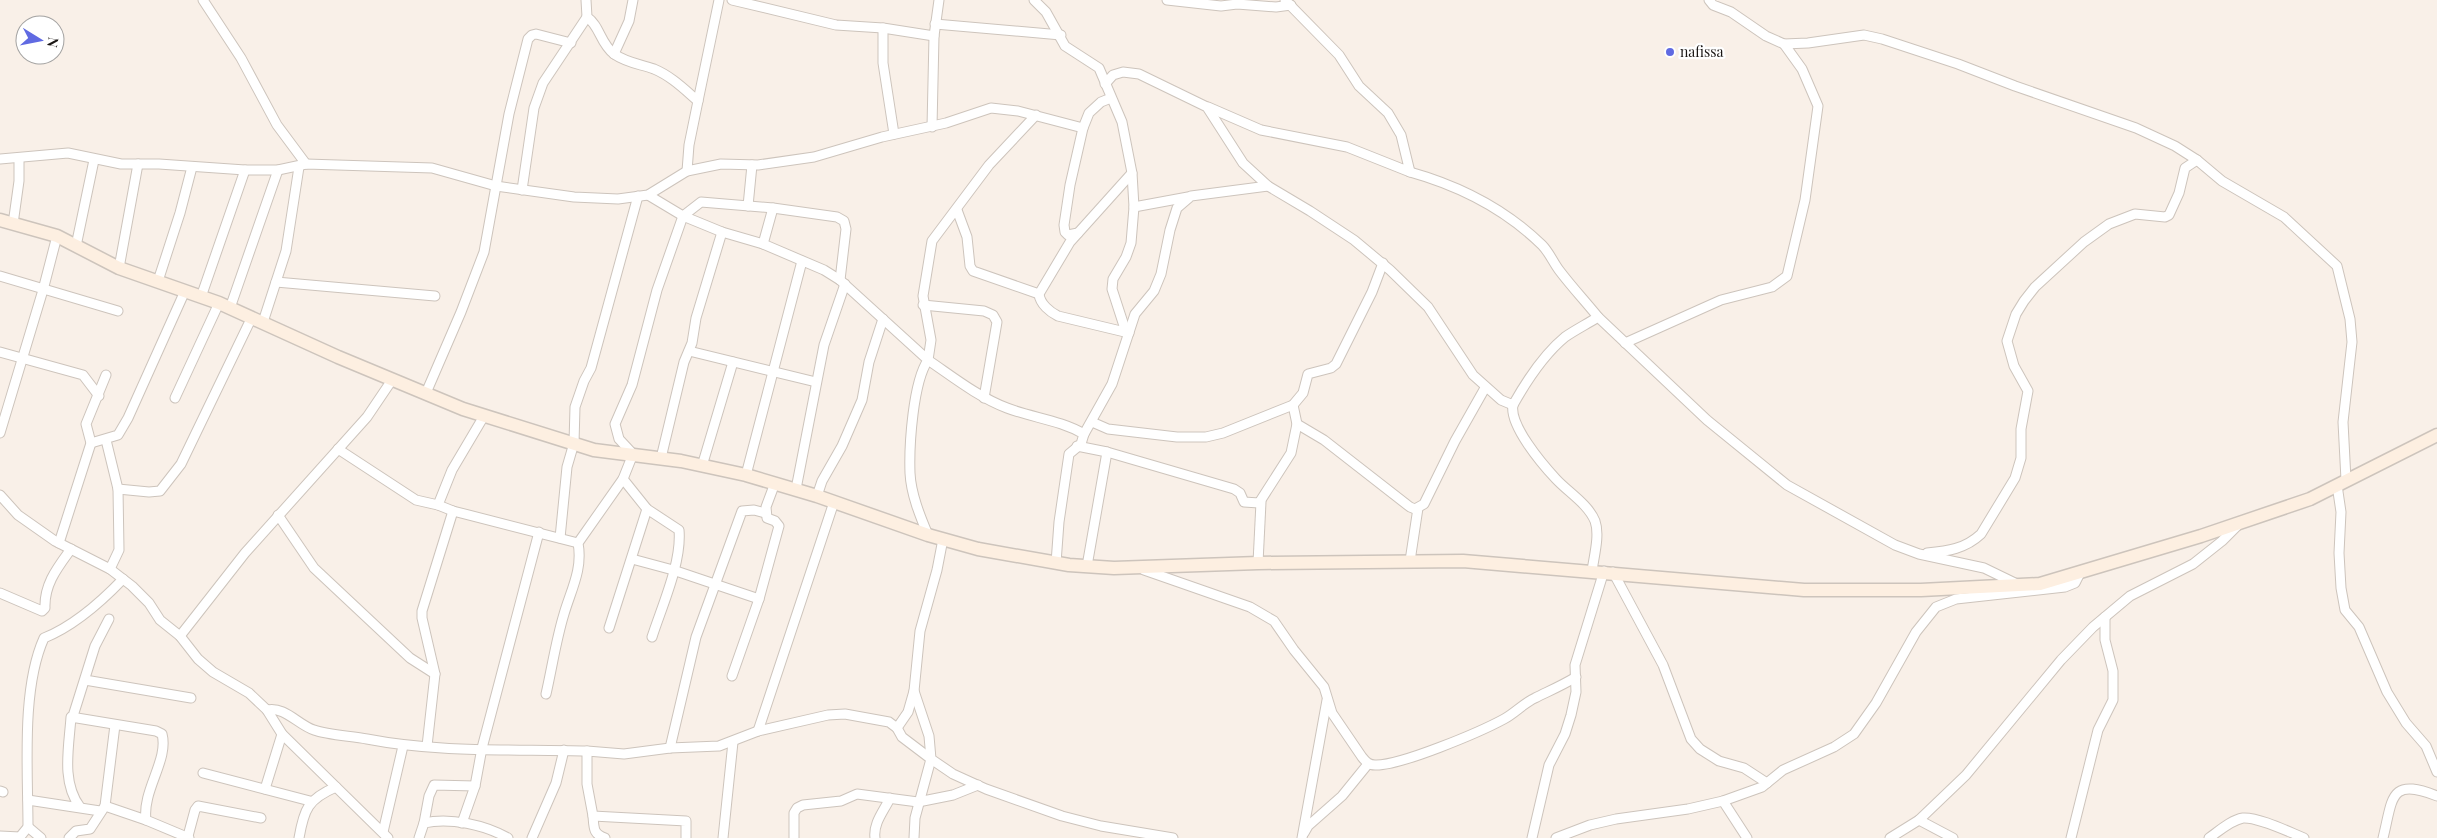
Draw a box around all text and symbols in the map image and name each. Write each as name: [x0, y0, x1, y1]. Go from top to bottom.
north arrow: [15, 15, 65, 65]
text: N: [43, 36, 64, 49]
place label: nafissa: [1680, 42, 1724, 61]
marker: nafissa: [1664, 46, 1676, 58]

